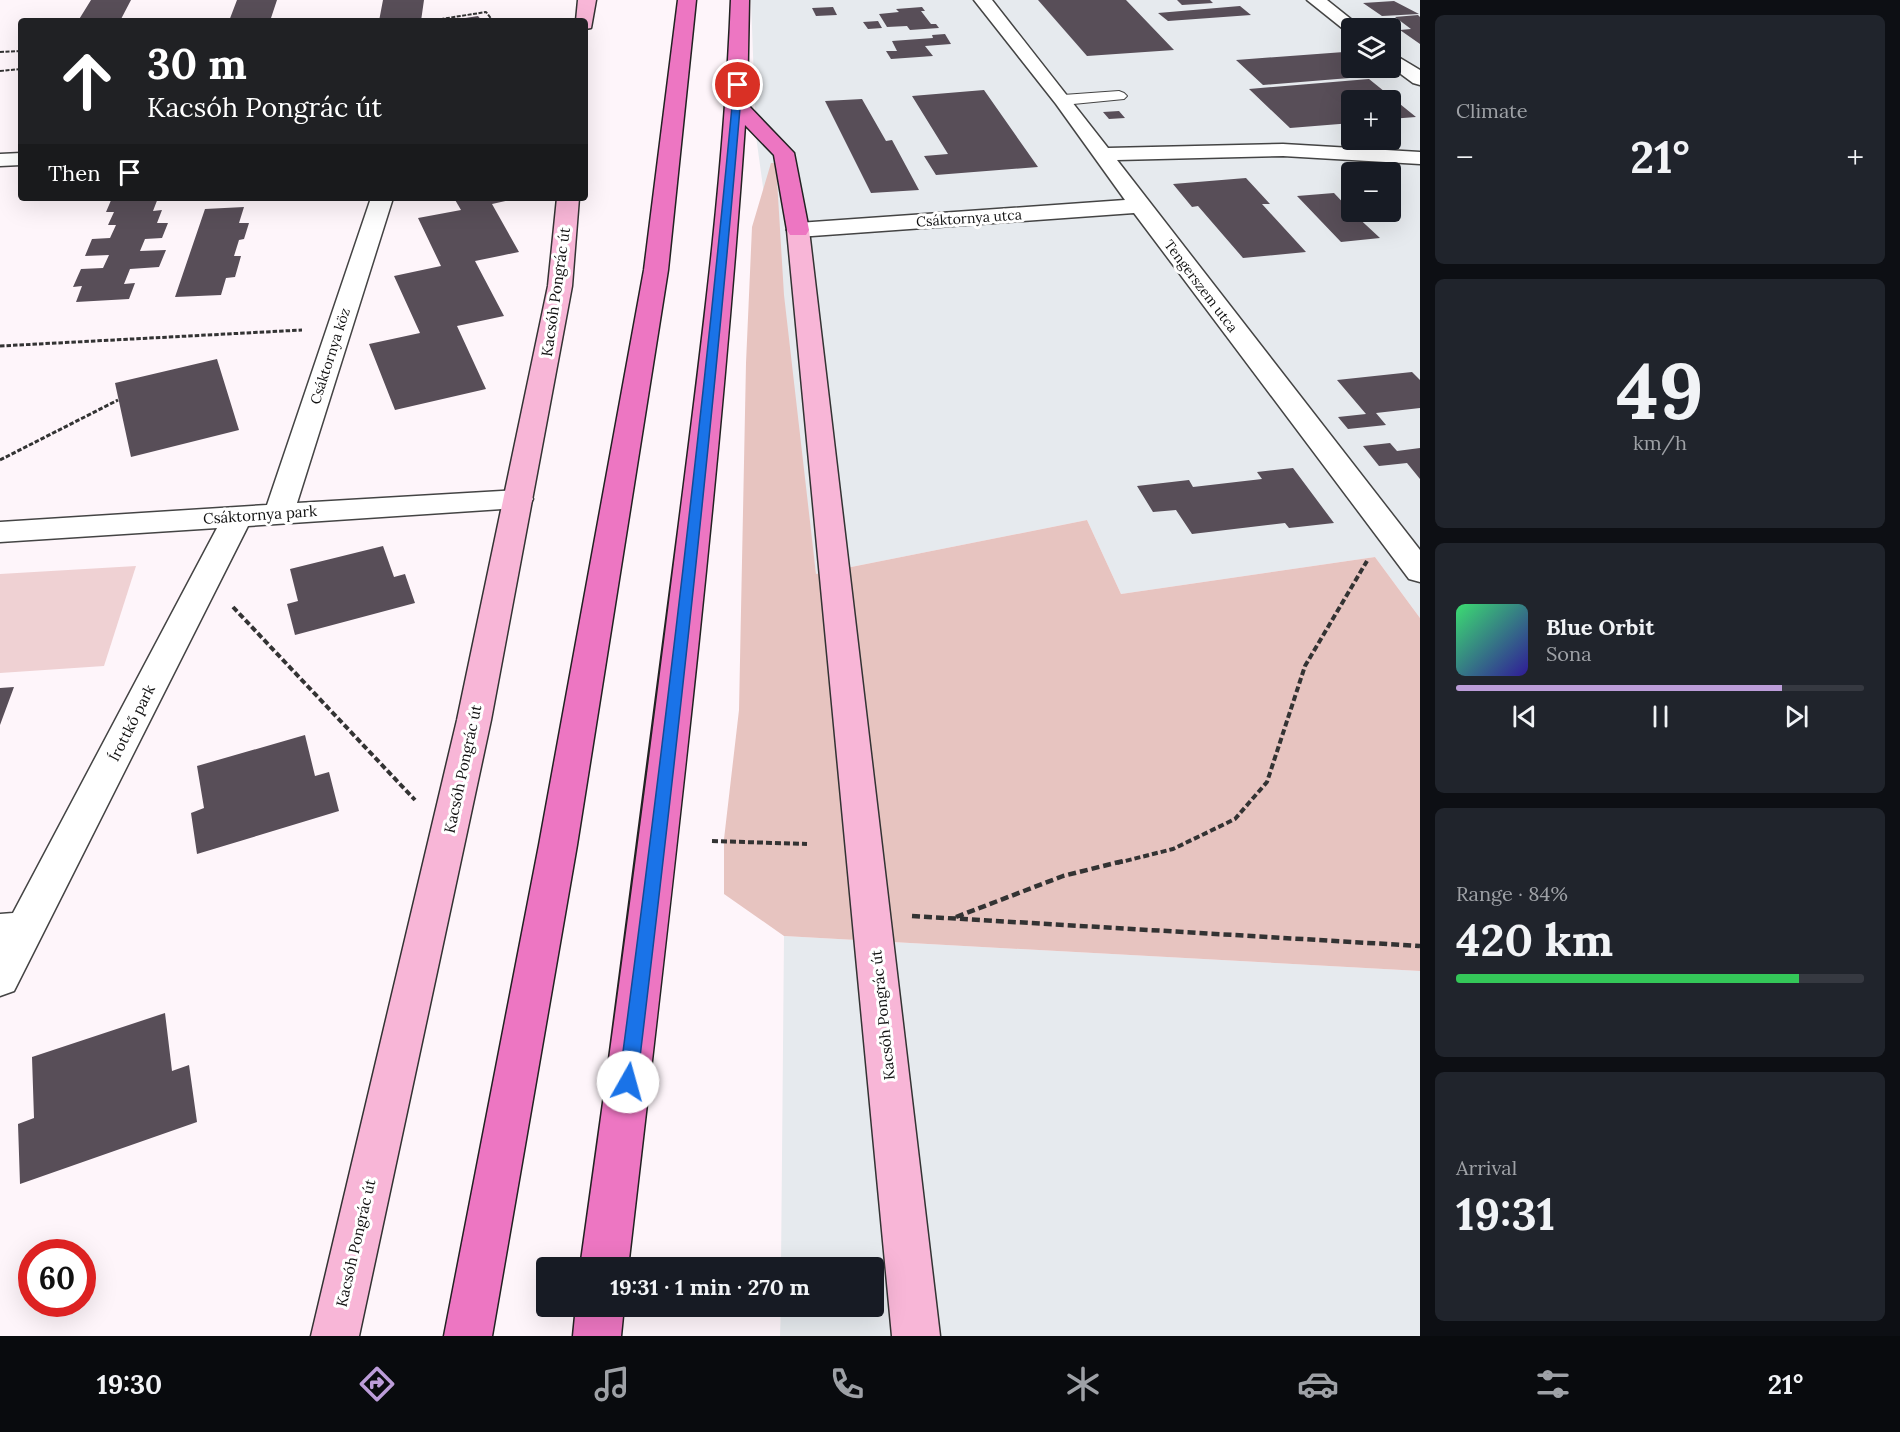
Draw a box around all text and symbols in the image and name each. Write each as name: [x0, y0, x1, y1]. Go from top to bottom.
map controls: [1341, 18, 1401, 222]
button: layers: [1341, 18, 1401, 78]
text: 30 m: [147, 37, 247, 91]
icon: ahead: [48, 42, 126, 120]
pin: [712, 59, 763, 110]
icon: arrive: [721, 68, 754, 101]
text: Kacsóh Pongrác út: [147, 90, 382, 124]
button: +: [1341, 90, 1401, 150]
text: Climate: [1456, 98, 1528, 123]
text: 21°: [1630, 128, 1690, 185]
text: −: [1456, 136, 1474, 178]
text: +: [1846, 136, 1864, 178]
icon: arrive: [113, 156, 146, 189]
text: Then: [48, 159, 101, 187]
button: −: [1341, 162, 1401, 222]
street label: Csáktornya utca: [916, 205, 1022, 231]
street label: Kacsóh Pongrác út: [537, 226, 574, 358]
street label: Tengerszem utca: [1160, 236, 1242, 336]
street label: Csáktornya köz: [306, 306, 354, 406]
text: 49: [1616, 341, 1704, 440]
text: km/h: [1633, 430, 1687, 455]
street label: Csáktornya park: [202, 501, 318, 528]
text: Blue Orbit: [1546, 613, 1654, 641]
text: Sona: [1546, 641, 1592, 666]
street label: Írottkő park: [104, 681, 159, 764]
icon: previous: [1508, 700, 1541, 733]
icon: pause: [1644, 700, 1677, 733]
icon: next: [1780, 700, 1813, 733]
street label: Kacsóh Pongrác út: [440, 703, 485, 835]
text: Range · 84%: [1456, 881, 1568, 906]
text: 420 km: [1456, 911, 1613, 968]
street label: Kacsóh Pongrác út: [866, 949, 899, 1081]
position arrow: [596, 1050, 660, 1114]
text: Arrival: [1456, 1155, 1517, 1180]
street label: Kacsóh Pongrác út: [332, 1177, 379, 1309]
text: 19:31: [1456, 1185, 1555, 1242]
speed limit sign: 60: [18, 1239, 96, 1317]
text: 19:31 · 1 min · 270 m: [610, 1273, 810, 1301]
icon: directions: [356, 1363, 398, 1405]
icon: music: [591, 1363, 633, 1405]
icon: phone: [826, 1363, 868, 1405]
icon: climate: [1062, 1363, 1104, 1405]
icon: car: [1297, 1363, 1339, 1405]
icon: filters: [1532, 1363, 1574, 1405]
text: 19:30: [97, 1367, 162, 1401]
text: 21°: [1768, 1367, 1803, 1401]

